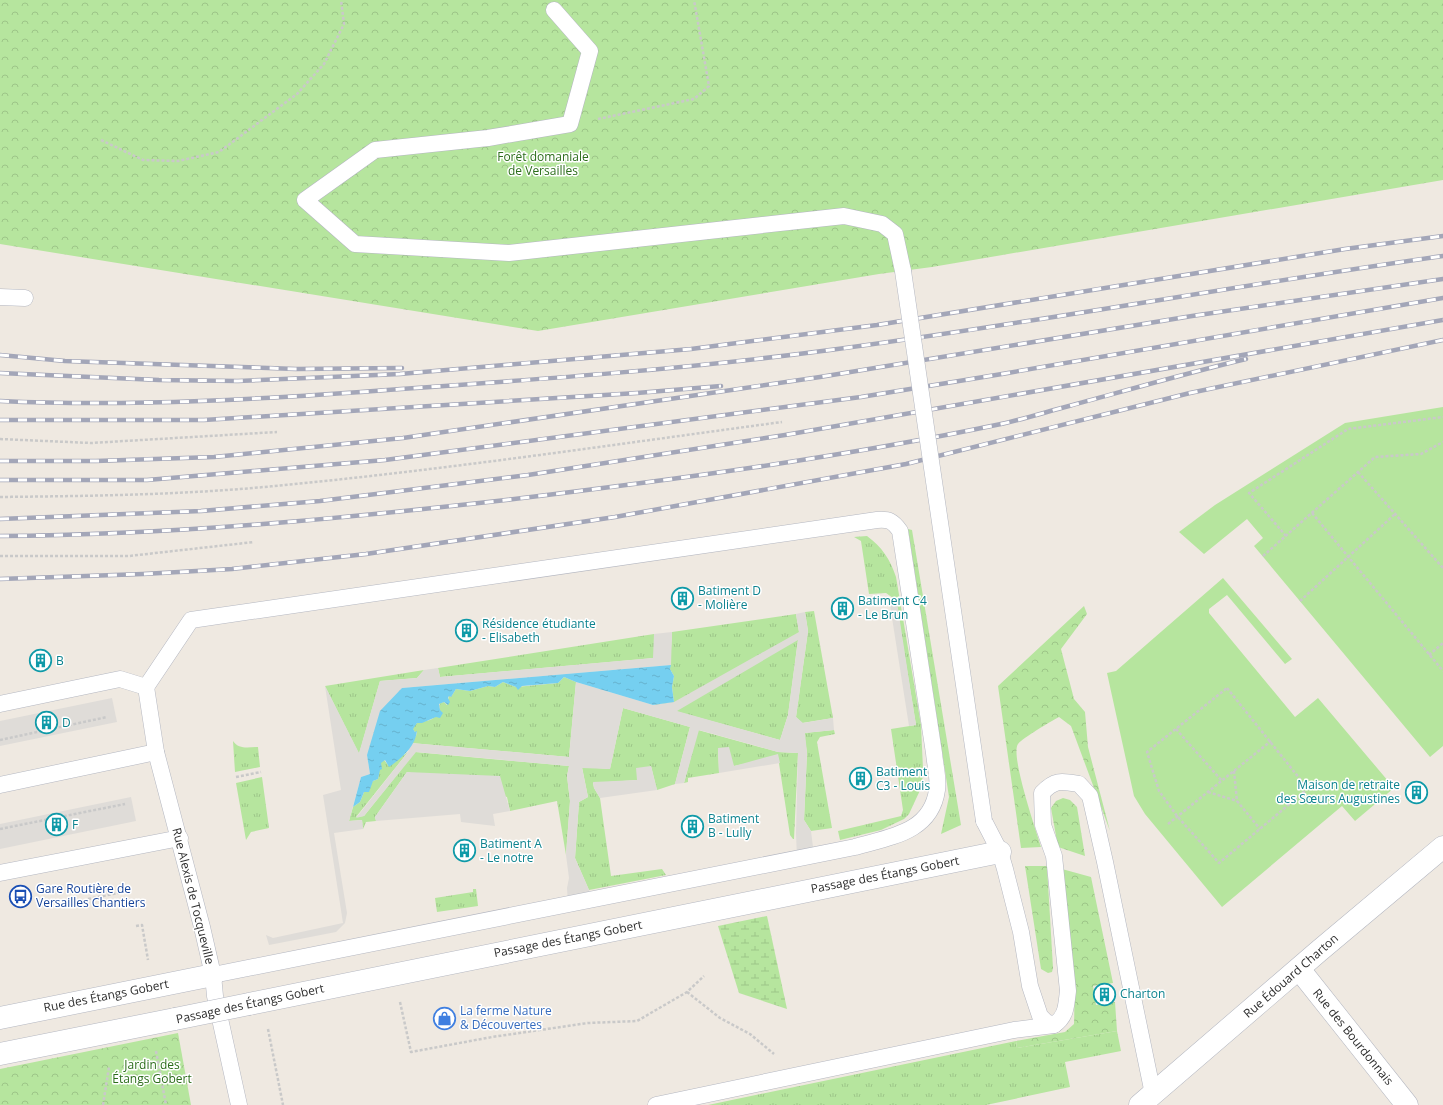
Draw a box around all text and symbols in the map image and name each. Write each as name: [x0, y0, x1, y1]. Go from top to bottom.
park label: Forêt domaniale de Versailles: [497, 148, 589, 179]
place label: Batiment D - Molière: [698, 582, 761, 613]
building icon: Batiment D - Molière: [670, 585, 696, 611]
place label: Batiment C4 - Le Brun: [858, 592, 927, 623]
building icon: Batiment C4 - Le Brun: [830, 595, 856, 621]
place label: Résidence étudiante - Elisabeth: [482, 615, 596, 646]
building icon: Résidence étudiante - Elisabeth: [453, 618, 479, 644]
building icon: B: [27, 648, 53, 674]
place label: B: [56, 652, 64, 669]
building icon: D: [33, 710, 59, 736]
place label: D: [62, 714, 71, 731]
place label: Batiment C3 - Louis: [876, 763, 930, 794]
building icon: Batiment C3 - Louis: [848, 766, 874, 792]
place label: Maison de retraite des Sœurs Augustines: [1276, 776, 1400, 807]
building icon: Maison de retraite des Sœurs Augustines: [1403, 779, 1429, 805]
place label: Batiment B - Lully: [708, 810, 759, 841]
building icon: F: [44, 812, 70, 838]
building icon: Batiment B - Lully: [679, 813, 705, 839]
place label: F: [72, 816, 78, 833]
street label: Rue Alexis de Tocqueville: [168, 826, 219, 966]
place label: Batiment A - Le notre: [480, 835, 542, 866]
building icon: Batiment A - Le notre: [452, 838, 478, 864]
street label: Passage des Étangs Gobert: [809, 852, 961, 897]
place label: Gare Routière de Versailles Chantiers: [36, 880, 146, 911]
bus stop icon: Gare Routière de Versailles Chantiers: [8, 883, 34, 909]
street label: Passage des Étangs Gobert: [492, 916, 644, 961]
street label: Rue Édouard Charton: [1240, 930, 1342, 1022]
street label: Rue des Étangs Gobert: [42, 975, 170, 1016]
street label: Passage des Étangs Gobert: [174, 980, 325, 1028]
building icon: Charton: [1091, 981, 1117, 1007]
place label: Charton: [1120, 985, 1165, 1002]
street label: Rue des Bourdonnais: [1309, 985, 1398, 1089]
place label: La ferme Nature & Découvertes: [460, 1002, 552, 1033]
shop icon: La ferme Nature & Découvertes: [431, 1005, 457, 1031]
park label: Jardin des Étangs Gobert: [112, 1056, 192, 1087]

